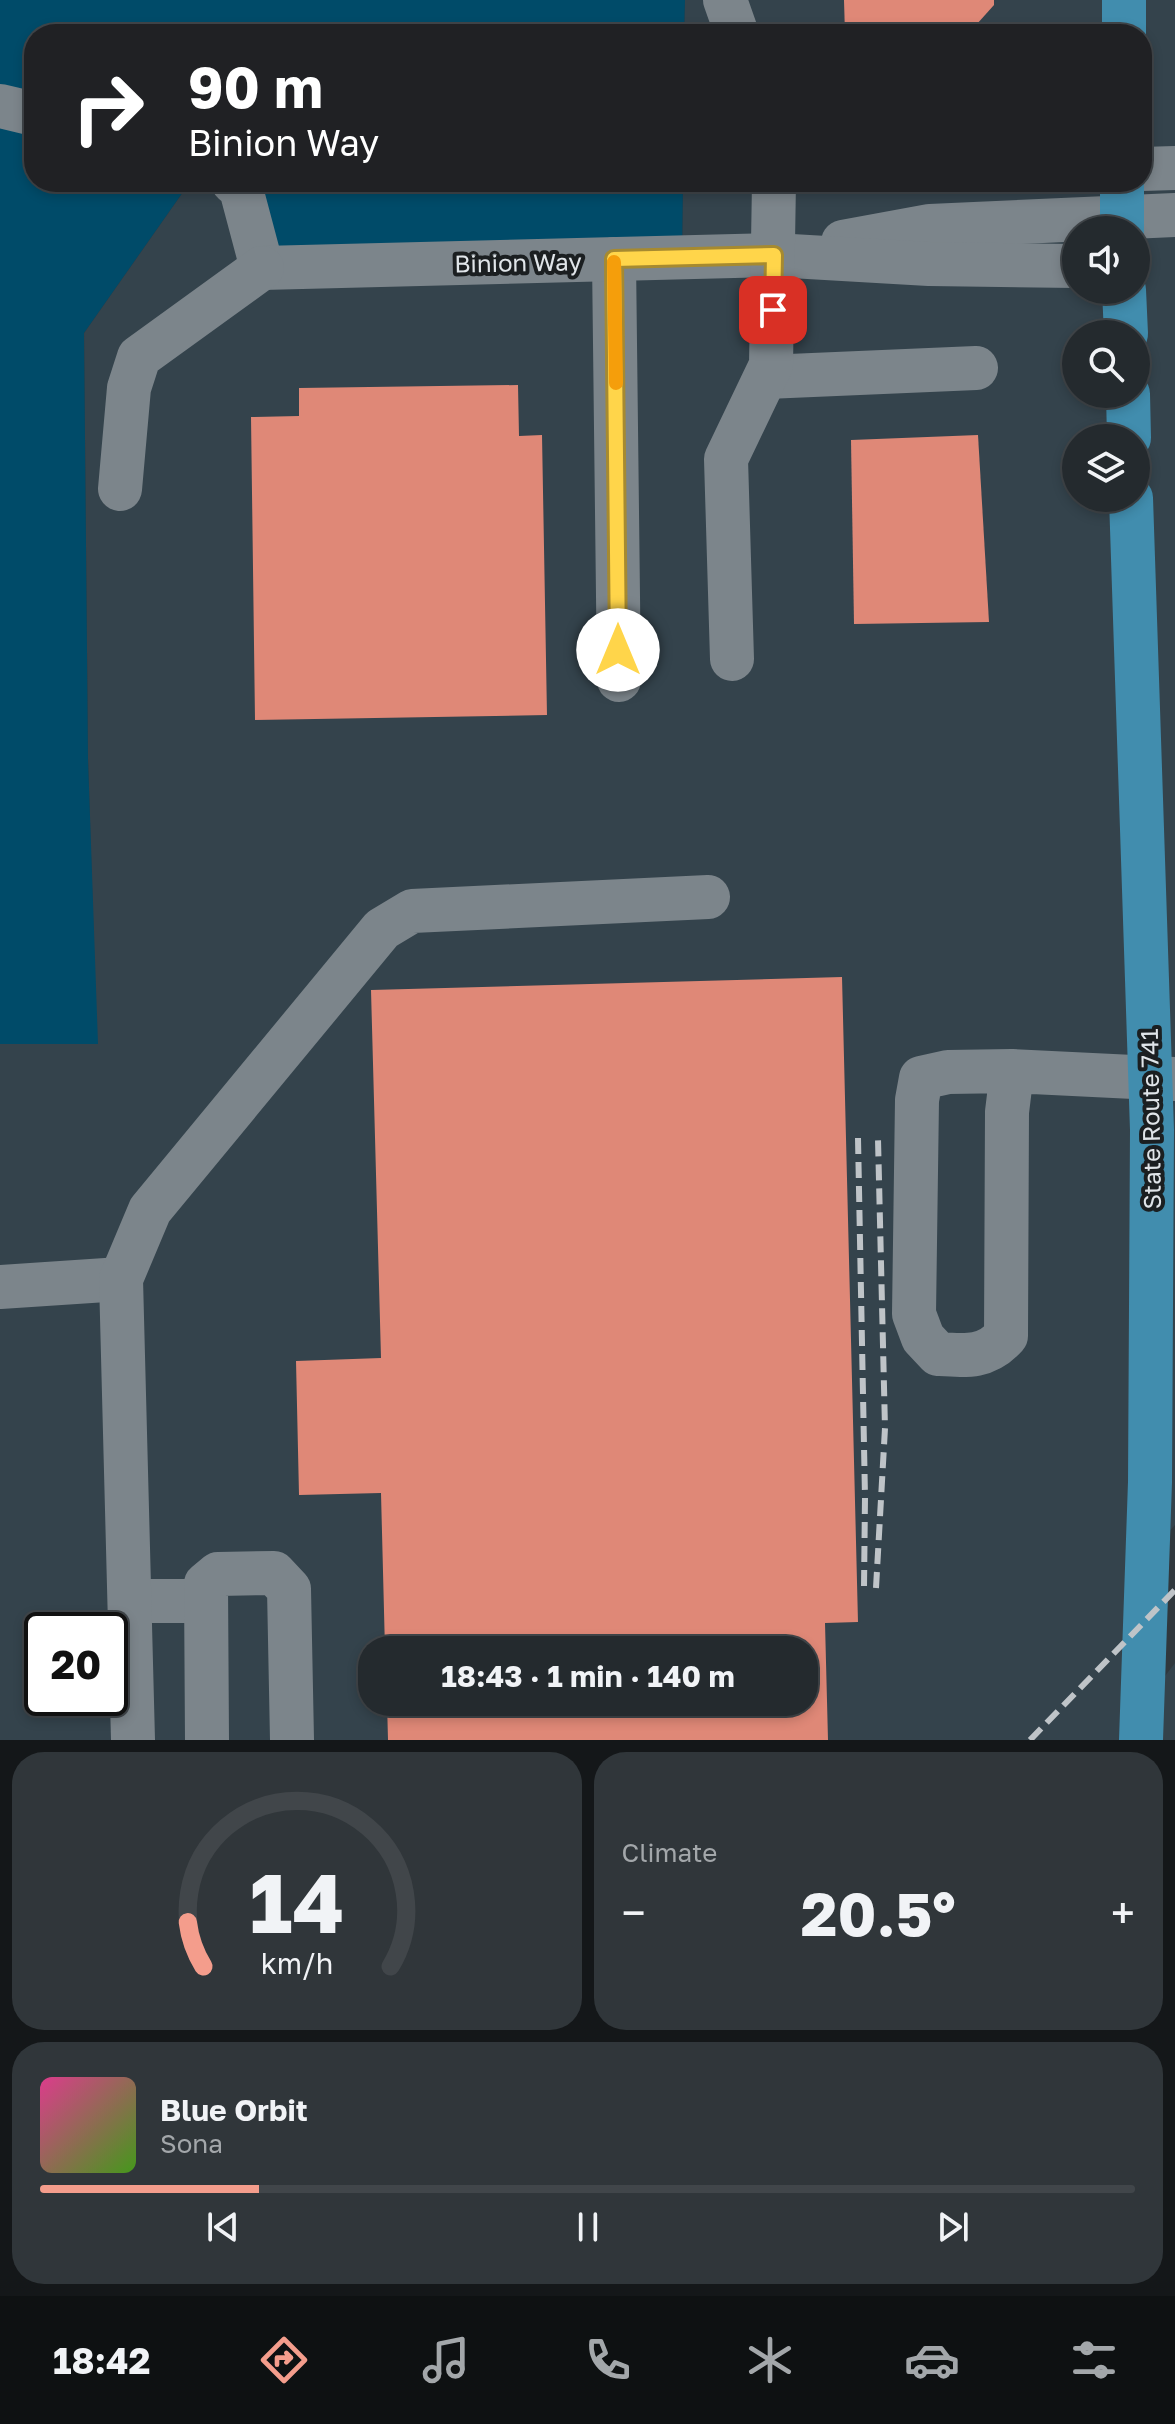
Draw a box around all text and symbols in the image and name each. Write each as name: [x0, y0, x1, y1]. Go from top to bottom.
text: 90 m: [188, 53, 323, 120]
icon: right: [56, 56, 160, 160]
text: Binion Way: [188, 121, 379, 164]
map controls: [1062, 216, 1150, 512]
button: sound: [1062, 216, 1150, 304]
street label: Binion Way: [454, 246, 582, 278]
pin: [739, 276, 807, 344]
icon: arrive: [751, 288, 795, 332]
button: search: [1062, 320, 1150, 408]
button: layers: [1062, 424, 1150, 512]
position arrow: [576, 608, 660, 692]
street label: State Route 741: [1134, 1028, 1166, 1210]
speed limit sign: 20: [24, 1612, 128, 1716]
text: 18:43 · 1 min · 140 m: [441, 1658, 735, 1694]
text: Climate: [622, 1837, 717, 1868]
text: 14: [249, 1851, 344, 1951]
text: 20.5°: [801, 1877, 956, 1949]
text: −: [622, 1886, 646, 1939]
text: +: [1111, 1886, 1135, 1939]
text: km/h: [260, 1946, 333, 1980]
text: Blue Orbit: [160, 2092, 308, 2128]
text: Sona: [160, 2128, 223, 2159]
icon: previous: [201, 2205, 245, 2249]
icon: pause: [566, 2205, 610, 2249]
icon: next: [931, 2205, 975, 2249]
icon: directions: [256, 2332, 312, 2388]
icon: music: [418, 2332, 474, 2388]
icon: phone: [580, 2332, 636, 2388]
icon: climate: [742, 2332, 798, 2388]
icon: car: [904, 2332, 960, 2388]
icon: filters: [1066, 2332, 1122, 2388]
text: 18:42: [53, 2339, 151, 2382]

